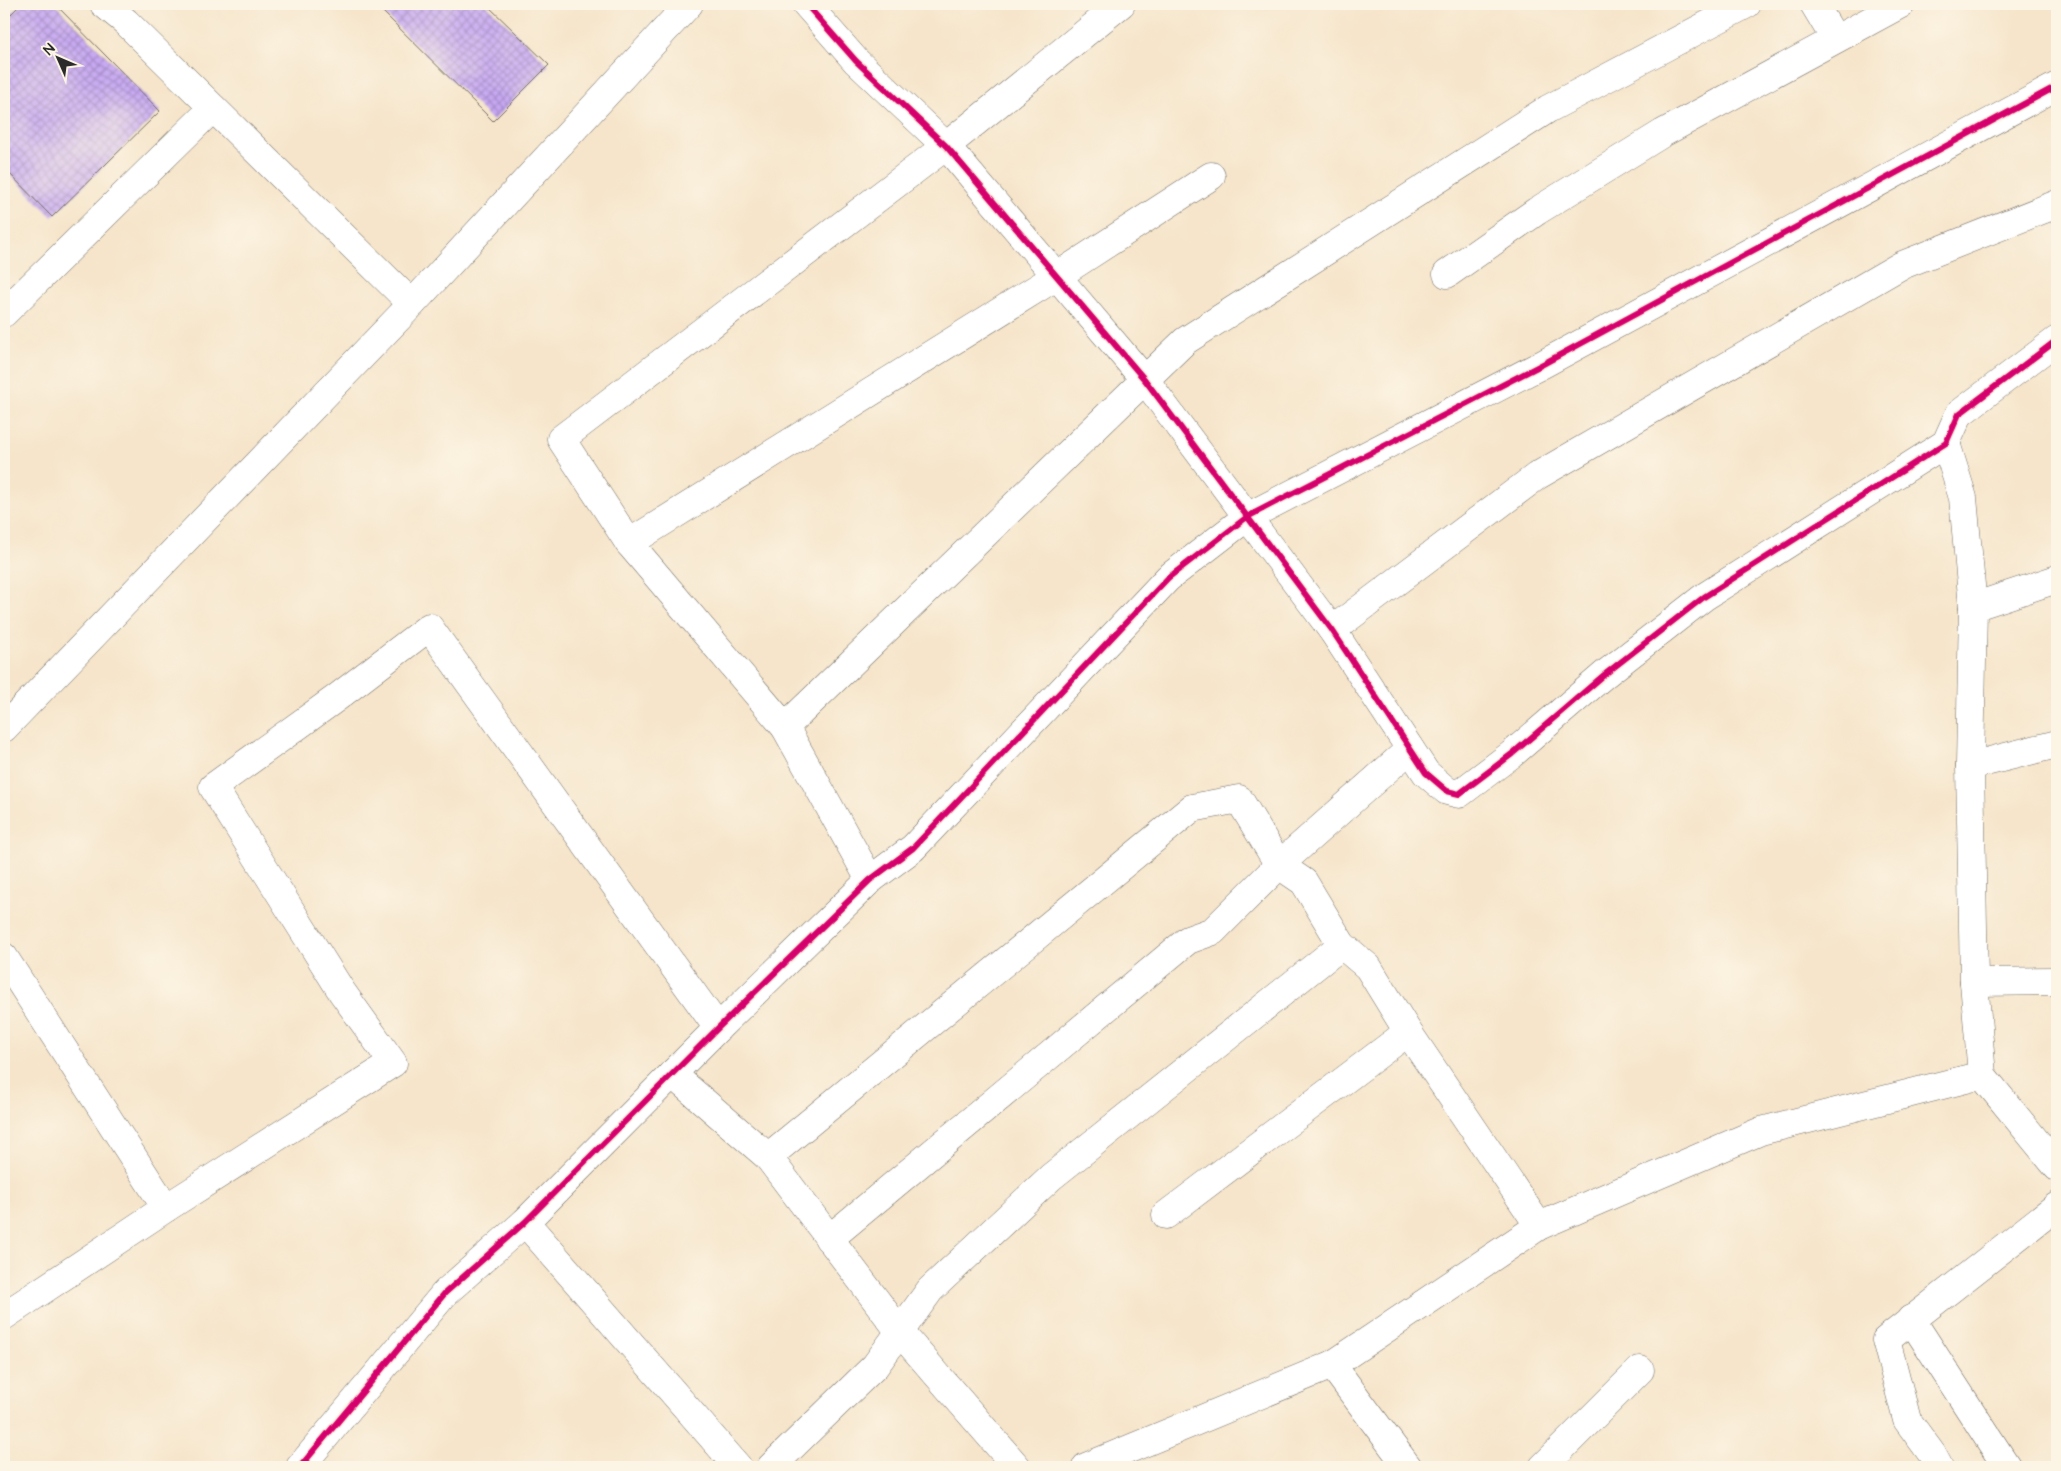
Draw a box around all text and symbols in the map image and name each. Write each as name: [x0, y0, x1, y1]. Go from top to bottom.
north arrow: [32, 32, 82, 82]
text: N: [39, 39, 60, 60]

